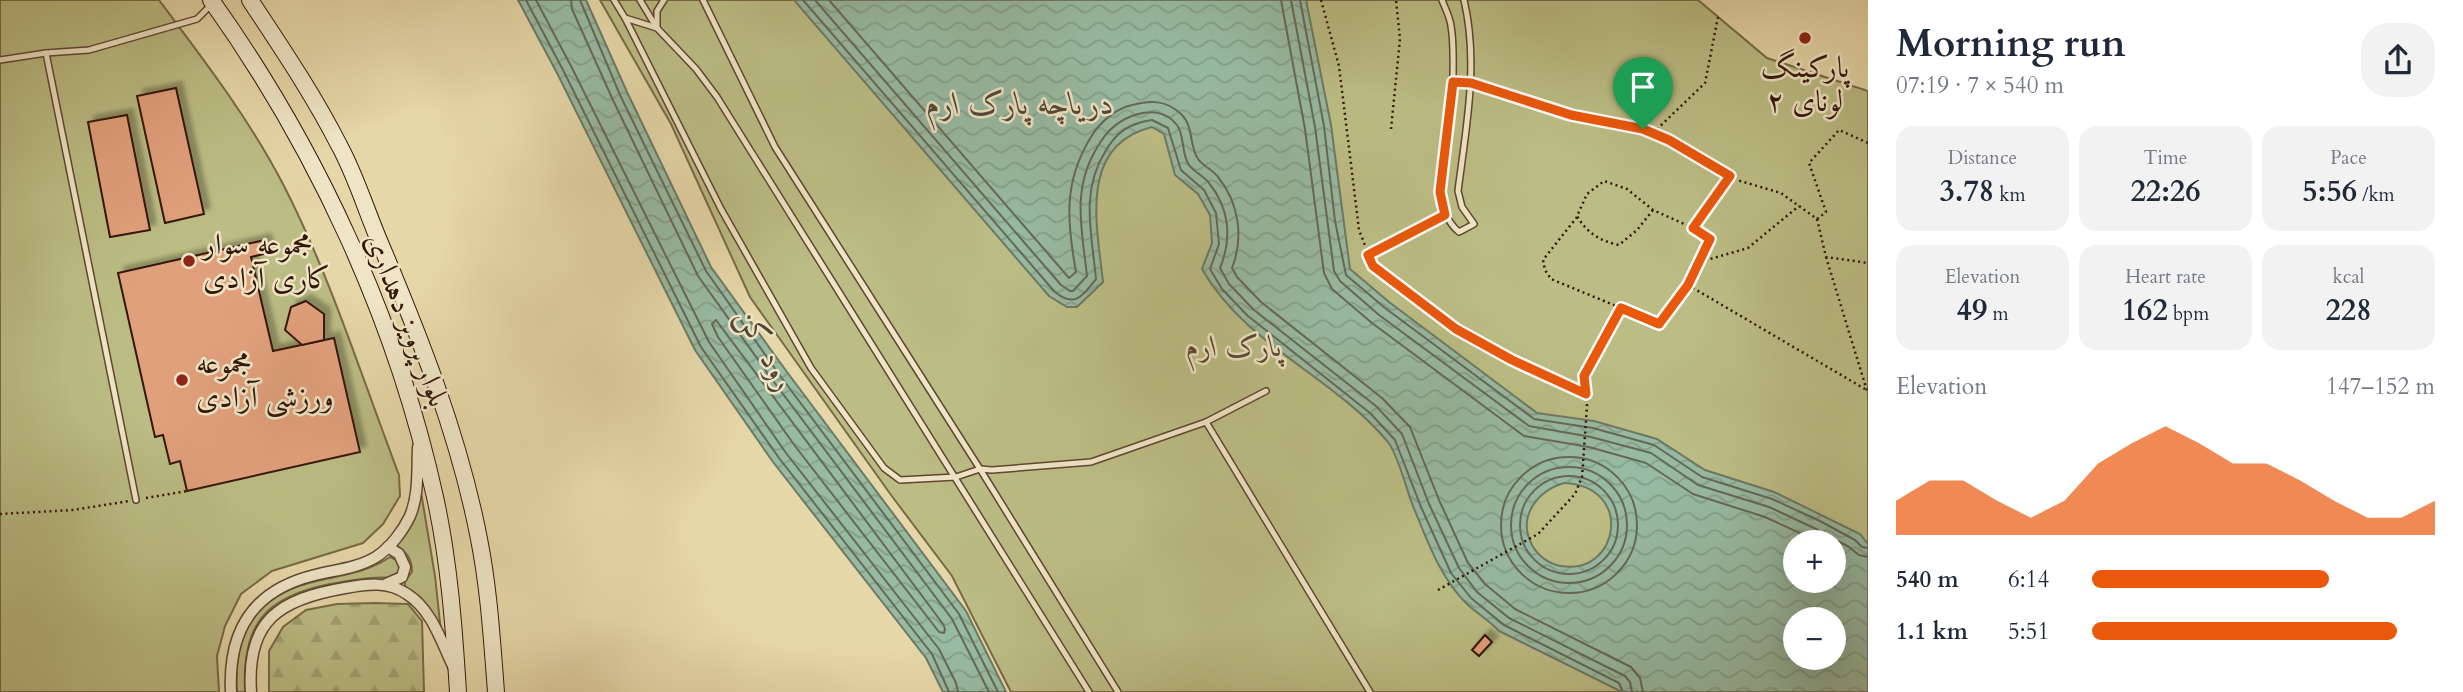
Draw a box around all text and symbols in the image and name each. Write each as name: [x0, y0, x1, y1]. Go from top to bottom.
text: Morning run: [1896, 18, 2126, 70]
button: share: [2361, 23, 2435, 97]
marker: پارکینگ لونای ۲: [1797, 30, 1813, 46]
place label: پارکینگ لونای ۲: [1761, 47, 1851, 122]
pin: [1613, 57, 1673, 129]
icon: arrive: [1624, 68, 1662, 106]
text: 07:19 · 7 × 540 m: [1896, 70, 2064, 101]
water label: دریاچه پارک ارم: [926, 82, 1114, 131]
text: Distance: [1948, 145, 2017, 171]
text: Time: [2144, 145, 2187, 171]
text: Pace: [2330, 145, 2367, 171]
text: 3.78: [1939, 171, 1994, 212]
text: 22:26: [2130, 171, 2201, 212]
text: 5:56: [2302, 171, 2357, 212]
text: km: [1994, 182, 2026, 208]
text: /km: [2357, 182, 2395, 208]
place label: مجموعه سوار کاری آزادی: [200, 224, 331, 299]
street label: بلوار پرویز دهداری: [355, 227, 459, 413]
marker: مجموعه سوار کاری آزادی: [181, 253, 197, 269]
text: Elevation: [1945, 264, 2020, 290]
text: Heart rate: [2125, 264, 2206, 290]
text: kcal: [2333, 264, 2364, 290]
text: 49: [1957, 290, 1987, 331]
text: 162: [2122, 290, 2168, 331]
text: 228: [2325, 290, 2372, 331]
water label: رود کن: [726, 299, 806, 399]
text: m: [1987, 301, 2008, 327]
text: bpm: [2168, 301, 2209, 327]
park label: پارک ارم: [1186, 326, 1285, 372]
place label: مجموعه ورزشی آزادی: [196, 343, 334, 418]
text: Elevation: [1896, 371, 1987, 402]
text: 147–152 m: [2326, 371, 2435, 402]
marker: مجموعه ورزشی آزادی: [174, 372, 190, 388]
map controls: [1783, 530, 1846, 670]
button: +: [1783, 530, 1846, 593]
text: 540 m: [1896, 564, 1959, 595]
text: 6:14: [2008, 564, 2049, 595]
button: −: [1783, 607, 1846, 670]
text: 1.1 km: [1896, 616, 1968, 647]
text: 5:51: [2008, 616, 2049, 647]

